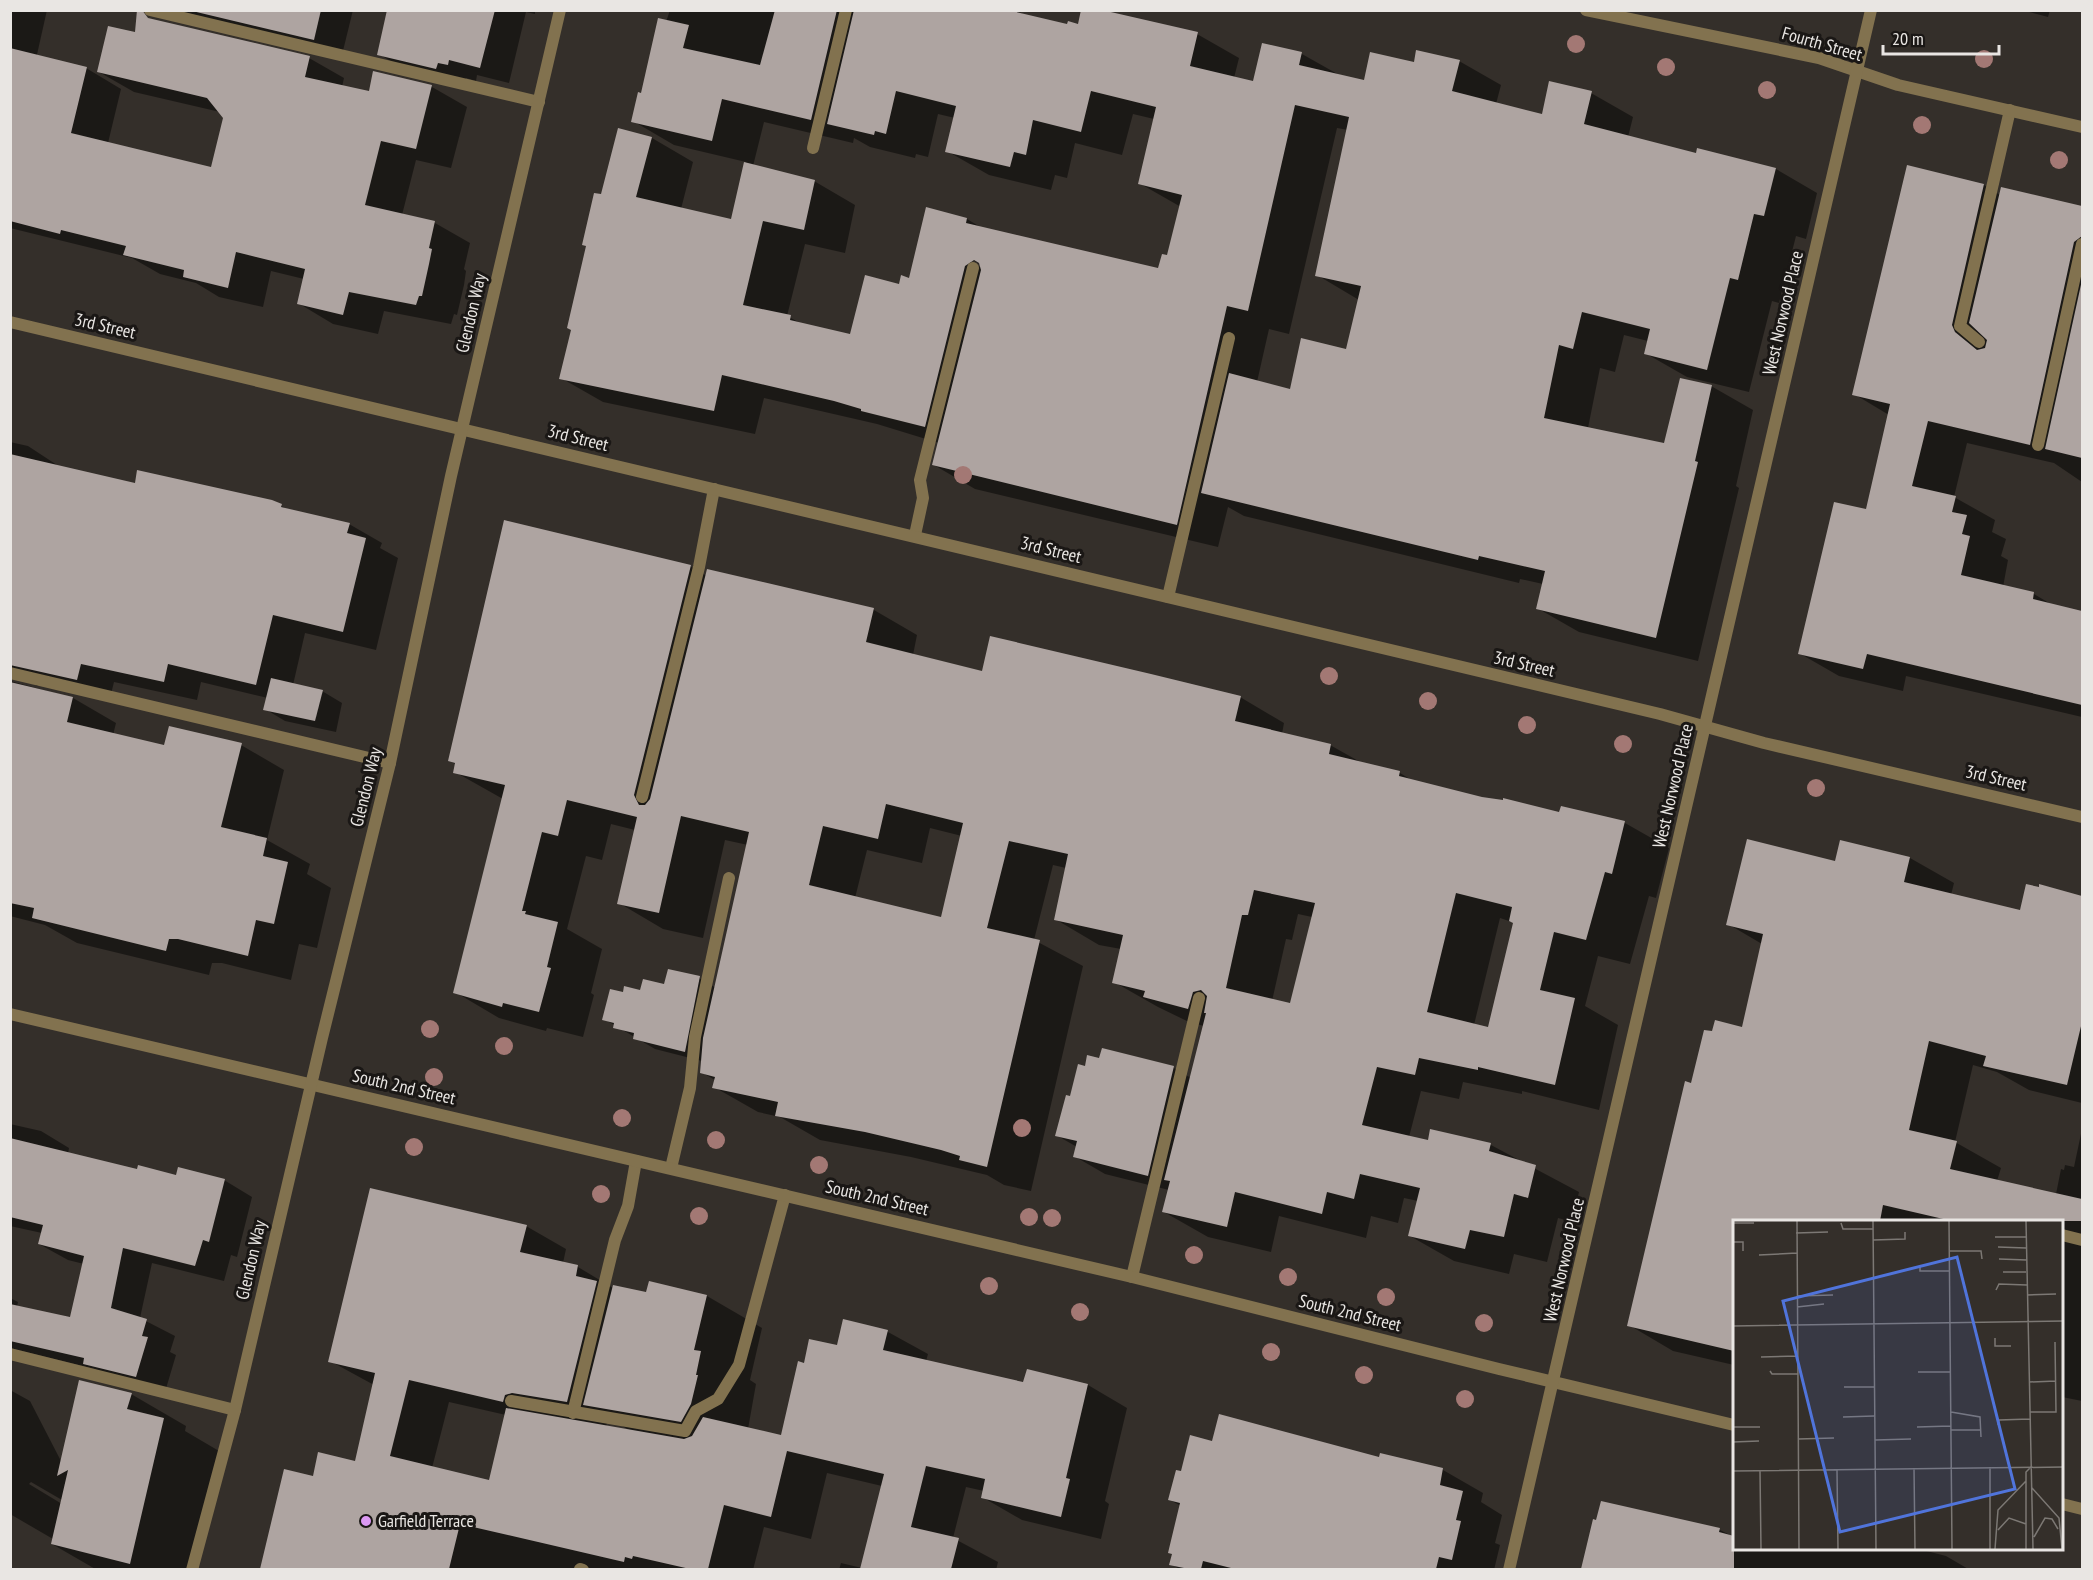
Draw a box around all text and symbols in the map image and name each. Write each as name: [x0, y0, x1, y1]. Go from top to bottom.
scale bar: [1883, 18, 1998, 56]
street label: Fourth Street: [1779, 21, 1865, 66]
text: 20 m: [1892, 27, 1924, 50]
street label: West Norwood Place: [1757, 249, 1808, 377]
street label: Glendon Way: [450, 271, 491, 355]
street label: 3rd Street: [72, 307, 138, 344]
street label: 3rd Street: [545, 419, 611, 456]
street label: 3rd Street: [1018, 531, 1084, 568]
street label: 3rd Street: [1491, 645, 1557, 682]
street label: West Norwood Place: [1647, 722, 1698, 850]
street label: Glendon Way: [345, 745, 387, 829]
street label: 3rd Street: [1963, 759, 2029, 796]
street label: South 2nd Street: [350, 1064, 458, 1110]
street label: South 2nd Street: [823, 1175, 931, 1221]
street label: West Norwood Place: [1538, 1196, 1589, 1324]
street label: Glendon Way: [230, 1218, 271, 1302]
inset map: [1733, 1220, 2063, 1550]
street label: South 2nd Street: [1296, 1289, 1404, 1336]
place label: Garfield Terrace: [378, 1509, 474, 1532]
marker: Garfield Terrace: [359, 1514, 373, 1528]

